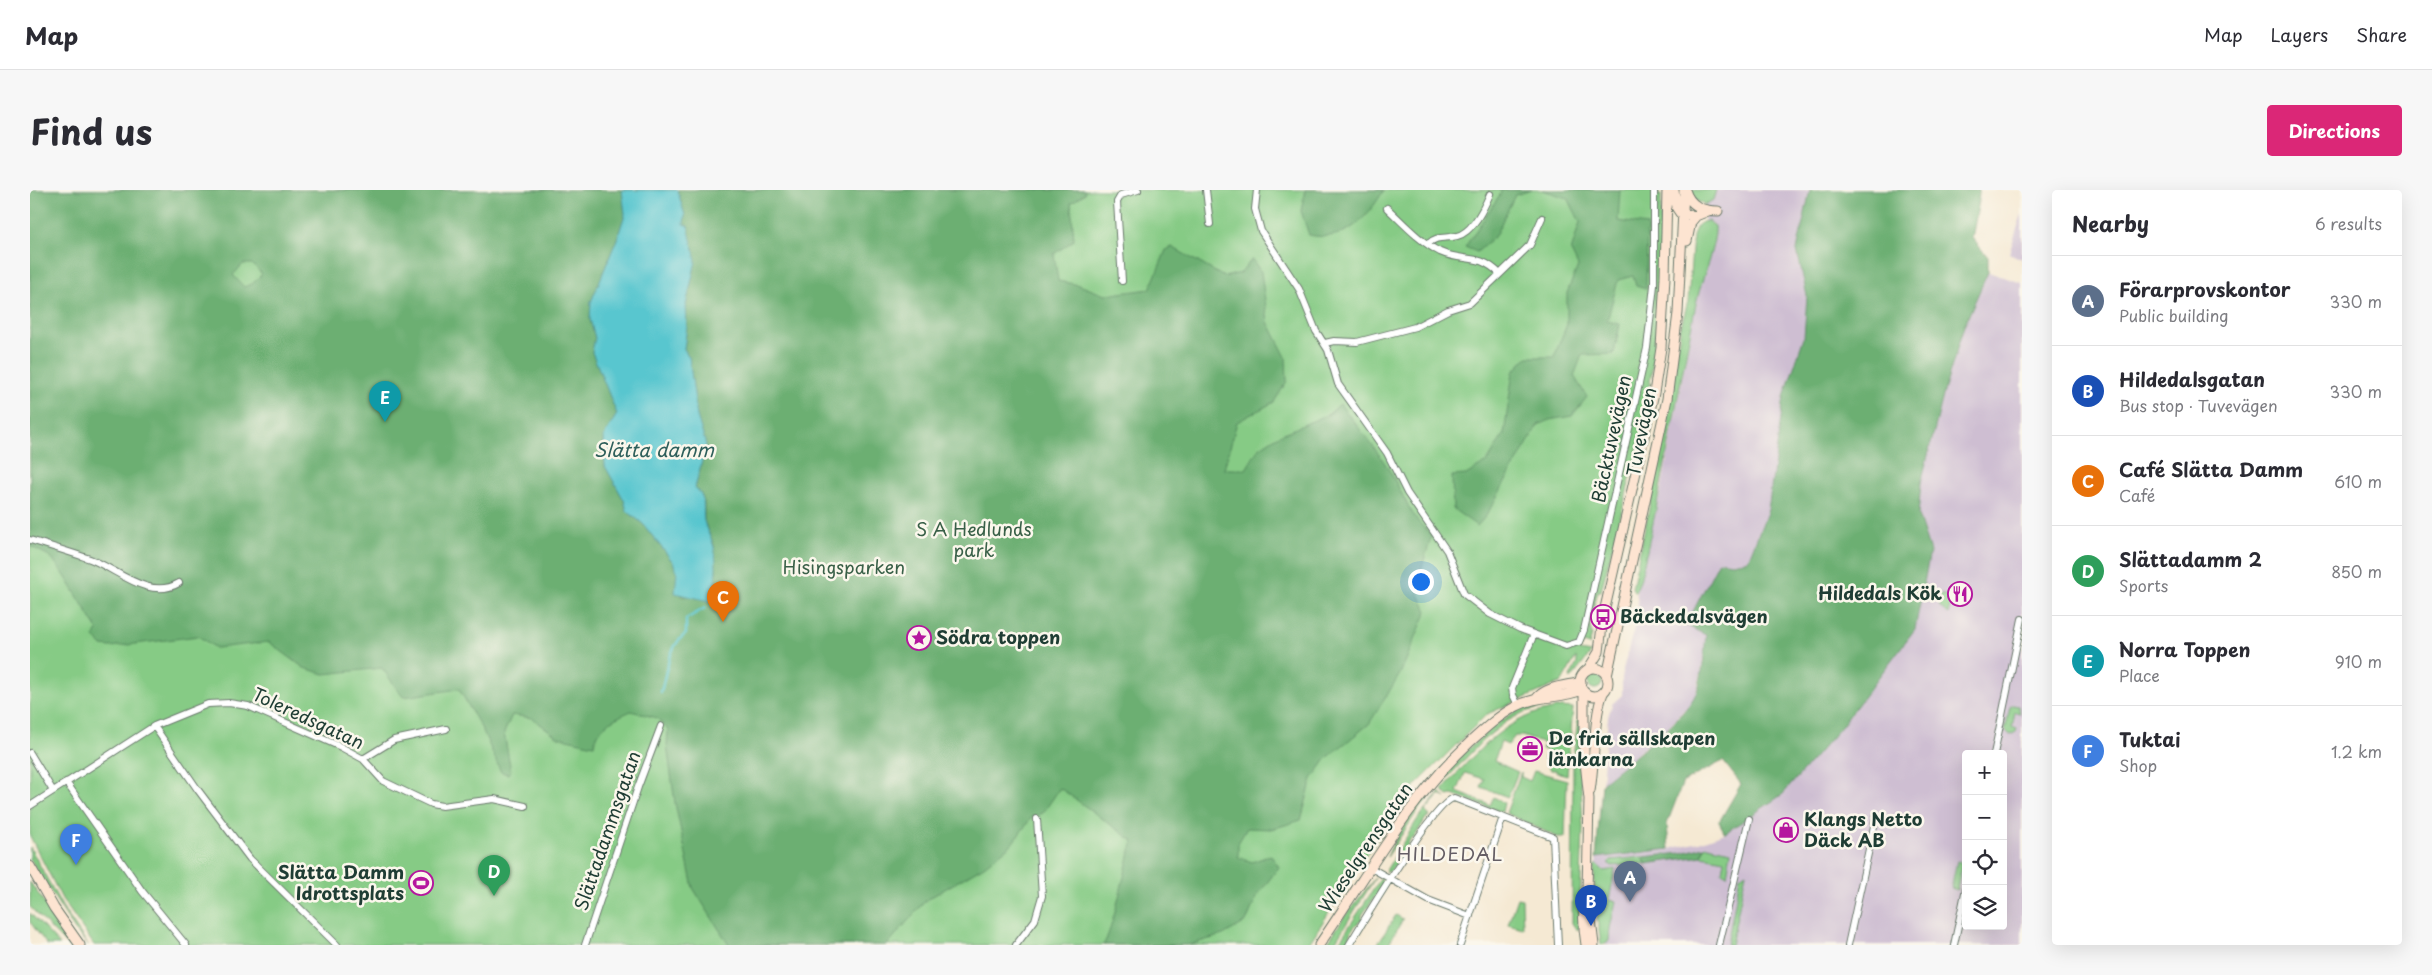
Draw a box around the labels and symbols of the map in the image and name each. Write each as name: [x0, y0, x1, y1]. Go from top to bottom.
street label: Bäcktuvevägen: [1584, 372, 1637, 505]
pin: E: [369, 381, 401, 422]
street label: Tuvevägen: [1619, 385, 1662, 479]
water label: Slätta damm: [594, 435, 715, 463]
park label: S A Hedlunds park: [916, 515, 1032, 563]
park label: Hisingsparken: [783, 553, 905, 580]
your location: [1408, 569, 1434, 595]
place label: Hildedals Kök: [1818, 579, 1942, 606]
pin: C: [707, 581, 739, 622]
restaurant icon: Hildedals Kök: [1947, 581, 1973, 607]
place label: Bäckedalsvägen: [1620, 602, 1768, 629]
bus stop icon: Bäckedalsvägen: [1590, 604, 1616, 630]
place label: Södra toppen: [936, 623, 1060, 650]
place icon: Södra toppen: [906, 625, 932, 651]
street label: Toleredsgatan: [248, 680, 369, 755]
place label: De fria sällskapen länkarna: [1548, 724, 1715, 772]
office icon: De fria sällskapen länkarna: [1517, 736, 1543, 762]
street label: Slättadammsgatan: [567, 747, 647, 914]
street label: Wieselgrensgatan: [1311, 777, 1418, 918]
place label: Klangs Netto Däck AB: [1804, 805, 1923, 853]
shop icon: Klangs Netto Däck AB: [1773, 817, 1799, 843]
pin: F: [60, 824, 92, 865]
district label: HILDEDAL: [1397, 839, 1503, 867]
pin: D: [478, 855, 510, 896]
place label: Slätta Damm Idrottsplats: [278, 858, 404, 906]
pin: A: [1614, 861, 1646, 902]
sports icon: Slätta Damm Idrottsplats: [408, 870, 434, 896]
pin: B: [1575, 885, 1607, 926]

